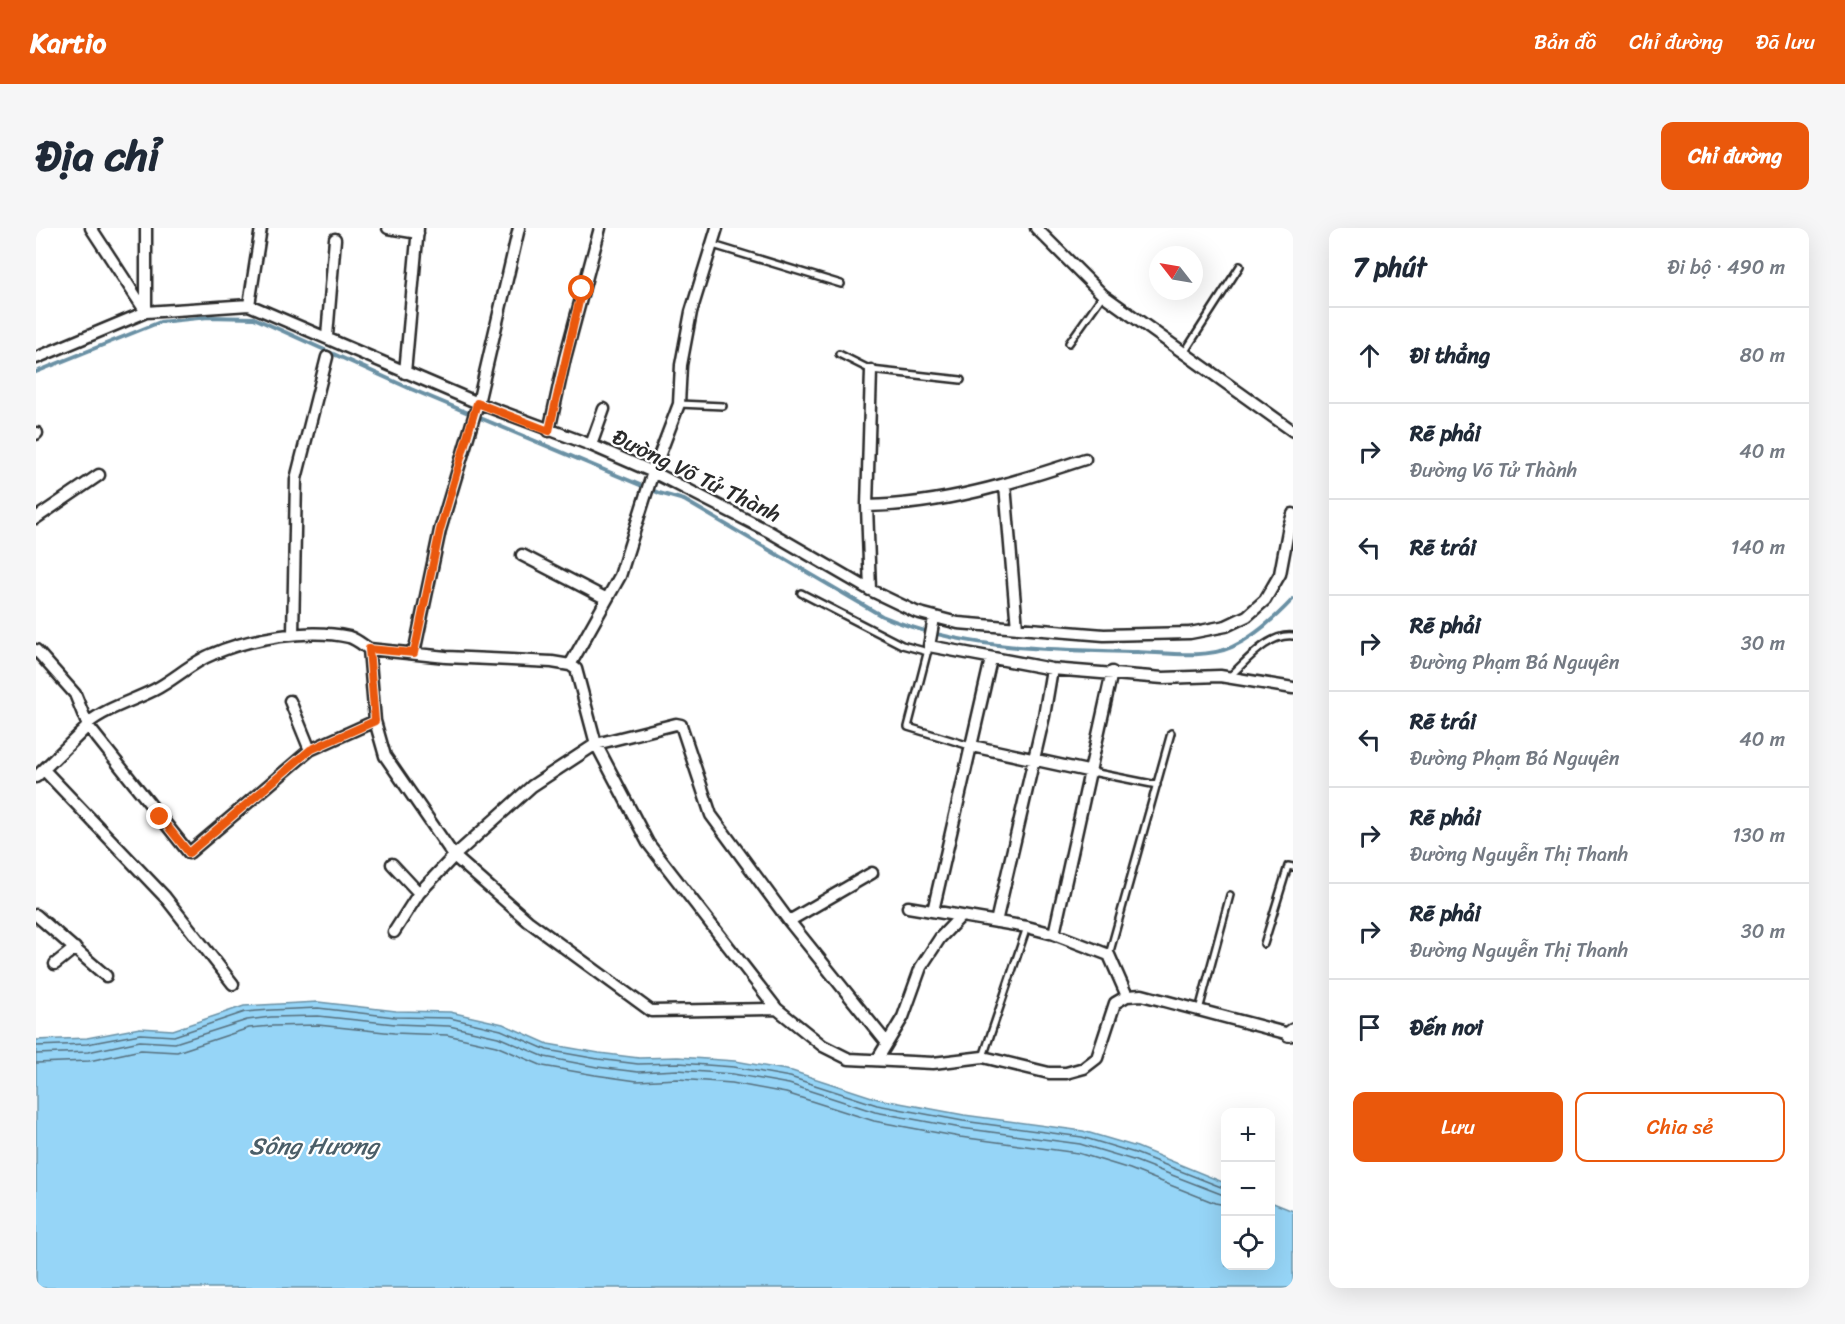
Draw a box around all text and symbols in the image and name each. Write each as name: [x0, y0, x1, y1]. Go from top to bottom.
text: Kartio: [30, 18, 106, 67]
text: Bản đồ: [1534, 23, 1596, 61]
text: Chỉ đường: [1629, 23, 1723, 61]
text: Đã lưu: [1756, 23, 1815, 61]
text: Địa chỉ: [36, 119, 159, 193]
button: Chỉ đường: [1661, 122, 1809, 190]
text: 7 phút: [1353, 244, 1426, 290]
north arrow: [1149, 246, 1203, 300]
text: Đi bộ · 490 m: [1667, 250, 1785, 285]
route start: [568, 275, 594, 301]
text: Đi thẳng: [1410, 336, 1490, 375]
text: 80 m: [1740, 338, 1785, 373]
icon: ahead: [1353, 339, 1386, 372]
text: Rẽ phải: [1410, 414, 1481, 453]
street label: Đường Võ Tử Thành: [606, 418, 788, 533]
text: 40 m: [1739, 434, 1785, 469]
icon: right: [1353, 435, 1386, 468]
text: Đường Võ Tử Thành: [1410, 453, 1577, 488]
text: Rẽ trái: [1410, 528, 1476, 567]
text: 140 m: [1731, 530, 1785, 565]
icon: left: [1353, 531, 1386, 564]
text: Rẽ phải: [1410, 606, 1481, 645]
text: 30 m: [1741, 626, 1785, 661]
icon: right: [1353, 627, 1386, 660]
text: Đường Phạm Bá Nguyên: [1410, 645, 1620, 680]
text: Rẽ trái: [1410, 702, 1476, 741]
text: 40 m: [1739, 722, 1785, 757]
icon: left: [1353, 723, 1386, 756]
text: Đường Phạm Bá Nguyên: [1410, 741, 1620, 776]
text: Rẽ phải: [1410, 798, 1481, 837]
route end: [146, 803, 172, 829]
text: 130 m: [1732, 818, 1785, 853]
icon: right: [1353, 819, 1386, 852]
text: Đường Nguyễn Thị Thanh: [1410, 837, 1628, 872]
text: Rẽ phải: [1410, 894, 1481, 933]
text: 30 m: [1741, 914, 1785, 949]
icon: right: [1353, 915, 1386, 948]
text: Đường Nguyễn Thị Thanh: [1410, 933, 1628, 968]
text: Đến nơi: [1410, 1008, 1483, 1047]
icon: arrive: [1353, 1011, 1386, 1044]
button: Lưu: [1353, 1092, 1563, 1162]
button: Chia sẻ: [1575, 1092, 1785, 1162]
map controls: [1221, 1108, 1275, 1270]
button: +: [1221, 1108, 1275, 1162]
water label: Sông Hương: [249, 1125, 382, 1167]
button: −: [1221, 1162, 1275, 1216]
button: locate: [1221, 1216, 1275, 1270]

